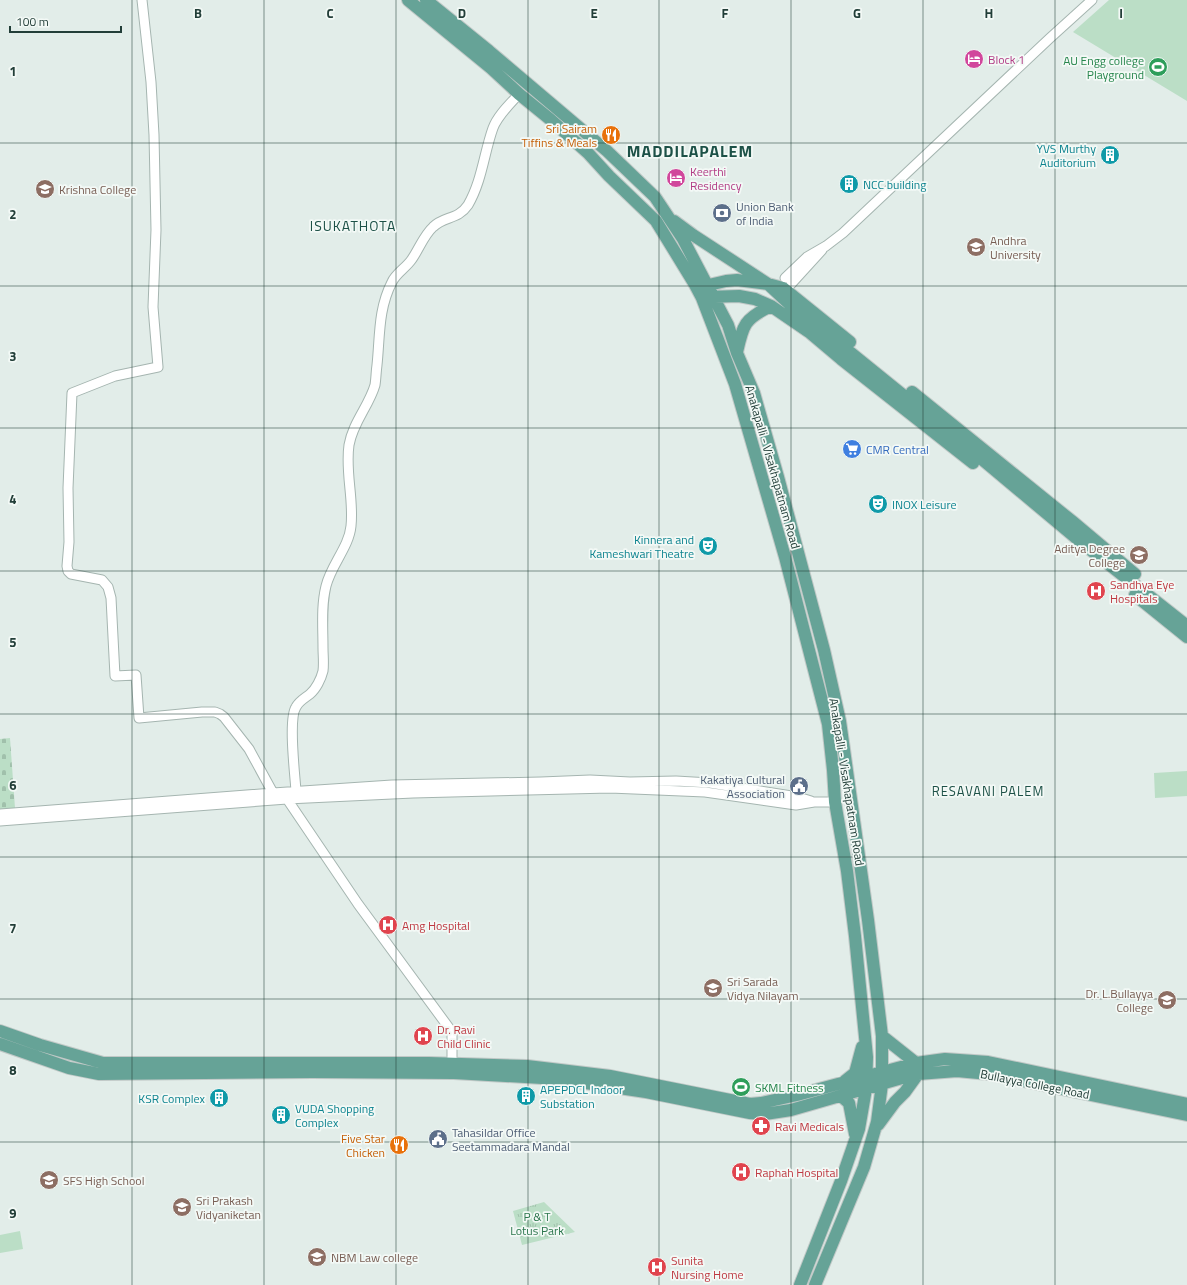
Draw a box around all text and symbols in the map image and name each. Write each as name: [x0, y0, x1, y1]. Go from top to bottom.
text: B: [194, 3, 202, 23]
text: C: [326, 3, 334, 23]
text: D: [458, 3, 466, 23]
text: E: [590, 3, 598, 23]
text: F: [722, 3, 729, 23]
text: G: [853, 3, 861, 23]
text: H: [985, 3, 993, 23]
text: I: [1119, 3, 1123, 23]
scale bar: [10, 8, 121, 34]
text: 100 m: [16, 12, 49, 31]
hotel icon: Block 1: [963, 48, 985, 70]
place label: Block 1: [988, 50, 1025, 69]
place label: AU Engg college Playground: [1063, 51, 1144, 84]
sports icon: AU Engg college Playground: [1147, 56, 1169, 78]
text: 1: [9, 61, 17, 81]
place label: Sri Sairam Tiffins & Meals: [521, 119, 597, 152]
restaurant icon: Sri Sairam Tiffins & Meals: [600, 124, 622, 146]
district label: MADDILAPALEM: [627, 139, 753, 163]
place label: YVS Murthy Auditorium: [1037, 139, 1096, 172]
building icon: YVS Murthy Auditorium: [1099, 144, 1121, 166]
place label: Keerthi Residency: [690, 162, 742, 195]
hotel icon: Keerthi Residency: [665, 167, 687, 189]
building icon: NCC building: [838, 173, 860, 195]
place label: NCC building: [863, 175, 926, 194]
school or university icon: Krishna College: [34, 178, 56, 200]
place label: Krishna College: [59, 180, 136, 199]
place label: Union Bank of India: [736, 197, 794, 230]
bank icon: Union Bank of India: [711, 202, 733, 224]
text: 2: [9, 204, 17, 224]
district label: ISUKATHOTA: [310, 215, 396, 236]
place label: Andhra University: [990, 231, 1041, 264]
school or university icon: Andhra University: [965, 236, 987, 258]
text: 3: [9, 346, 17, 366]
street label: Anakapalli - Visakhapatnam Road: [741, 383, 805, 551]
supermarket icon: CMR Central: [841, 438, 863, 460]
place label: CMR Central: [866, 440, 929, 459]
text: 4: [9, 489, 17, 509]
theatre icon: INOX Leisure: [867, 493, 889, 515]
place label: INOX Leisure: [892, 495, 957, 514]
place label: Kinnera and Kameshwari Theatre: [589, 530, 694, 563]
theatre icon: Kinnera and Kameshwari Theatre: [697, 535, 719, 557]
place label: Aditya Degree College: [1054, 539, 1125, 572]
school or university icon: Aditya Degree College: [1128, 544, 1150, 566]
place label: Sandhya Eye Hospitals: [1110, 575, 1174, 608]
hospital icon: Sandhya Eye Hospitals: [1085, 580, 1107, 602]
text: 5: [9, 632, 17, 652]
street label: Anakapalli - Visakhapatnam Road: [824, 697, 870, 867]
place label: Kakatiya Cultural Association: [700, 770, 785, 803]
text: 6: [9, 775, 17, 795]
public building icon: Kakatiya Cultural Association: [788, 775, 810, 797]
district label: RESAVANI PALEM: [932, 781, 1044, 801]
hospital icon: Amg Hospital: [377, 914, 399, 936]
place label: Amg Hospital: [402, 916, 470, 935]
text: 7: [9, 918, 17, 938]
place label: Sri Sarada Vidya Nilayam: [727, 972, 799, 1005]
school or university icon: Sri Sarada Vidya Nilayam: [702, 977, 724, 999]
place label: Dr. L.Bullayya College: [1085, 984, 1153, 1017]
school or university icon: Dr. L.Bullayya College: [1156, 989, 1178, 1011]
place label: Dr. Ravi Child Clinic: [437, 1020, 491, 1053]
hospital icon: Dr. Ravi Child Clinic: [412, 1025, 434, 1047]
text: 8: [9, 1060, 17, 1080]
street label: Bullayya College Road: [979, 1064, 1091, 1104]
sports icon: SKML Fitness: [730, 1076, 752, 1098]
place label: SKML Fitness: [755, 1078, 824, 1097]
place label: APEPDCL Indoor Substation: [540, 1080, 623, 1113]
building icon: APEPDCL Indoor Substation: [515, 1085, 537, 1107]
building icon: KSR Complex: [208, 1087, 230, 1109]
place label: KSR Complex: [138, 1089, 206, 1108]
place label: VUDA Shopping Complex: [295, 1099, 374, 1132]
building icon: VUDA Shopping Complex: [270, 1104, 292, 1126]
pharmacy icon: Ravi Medicals: [750, 1115, 772, 1137]
place label: Ravi Medicals: [775, 1117, 844, 1136]
place label: Tahasildar Office Seetammadara Mandal: [452, 1123, 570, 1156]
public building icon: Tahasildar Office Seetammadara Mandal: [427, 1128, 449, 1150]
place label: Five Star Chicken: [341, 1129, 385, 1162]
restaurant icon: Five Star Chicken: [388, 1134, 410, 1156]
hospital icon: Raphah Hospital: [730, 1161, 752, 1183]
place label: Raphah Hospital: [755, 1163, 838, 1182]
school or university icon: SFS High School: [38, 1169, 60, 1191]
place label: SFS High School: [63, 1171, 144, 1190]
place label: Sri Prakash Vidyaniketan: [196, 1191, 261, 1224]
school or university icon: Sri Prakash Vidyaniketan: [171, 1196, 193, 1218]
text: 9: [9, 1203, 17, 1223]
park label: P & T Lotus Park: [510, 1207, 564, 1240]
school or university icon: NBM Law college: [306, 1246, 328, 1268]
place label: NBM Law college: [331, 1248, 418, 1267]
place label: Sunita Nursing Home: [671, 1251, 744, 1284]
hospital icon: Sunita Nursing Home: [646, 1256, 668, 1278]

